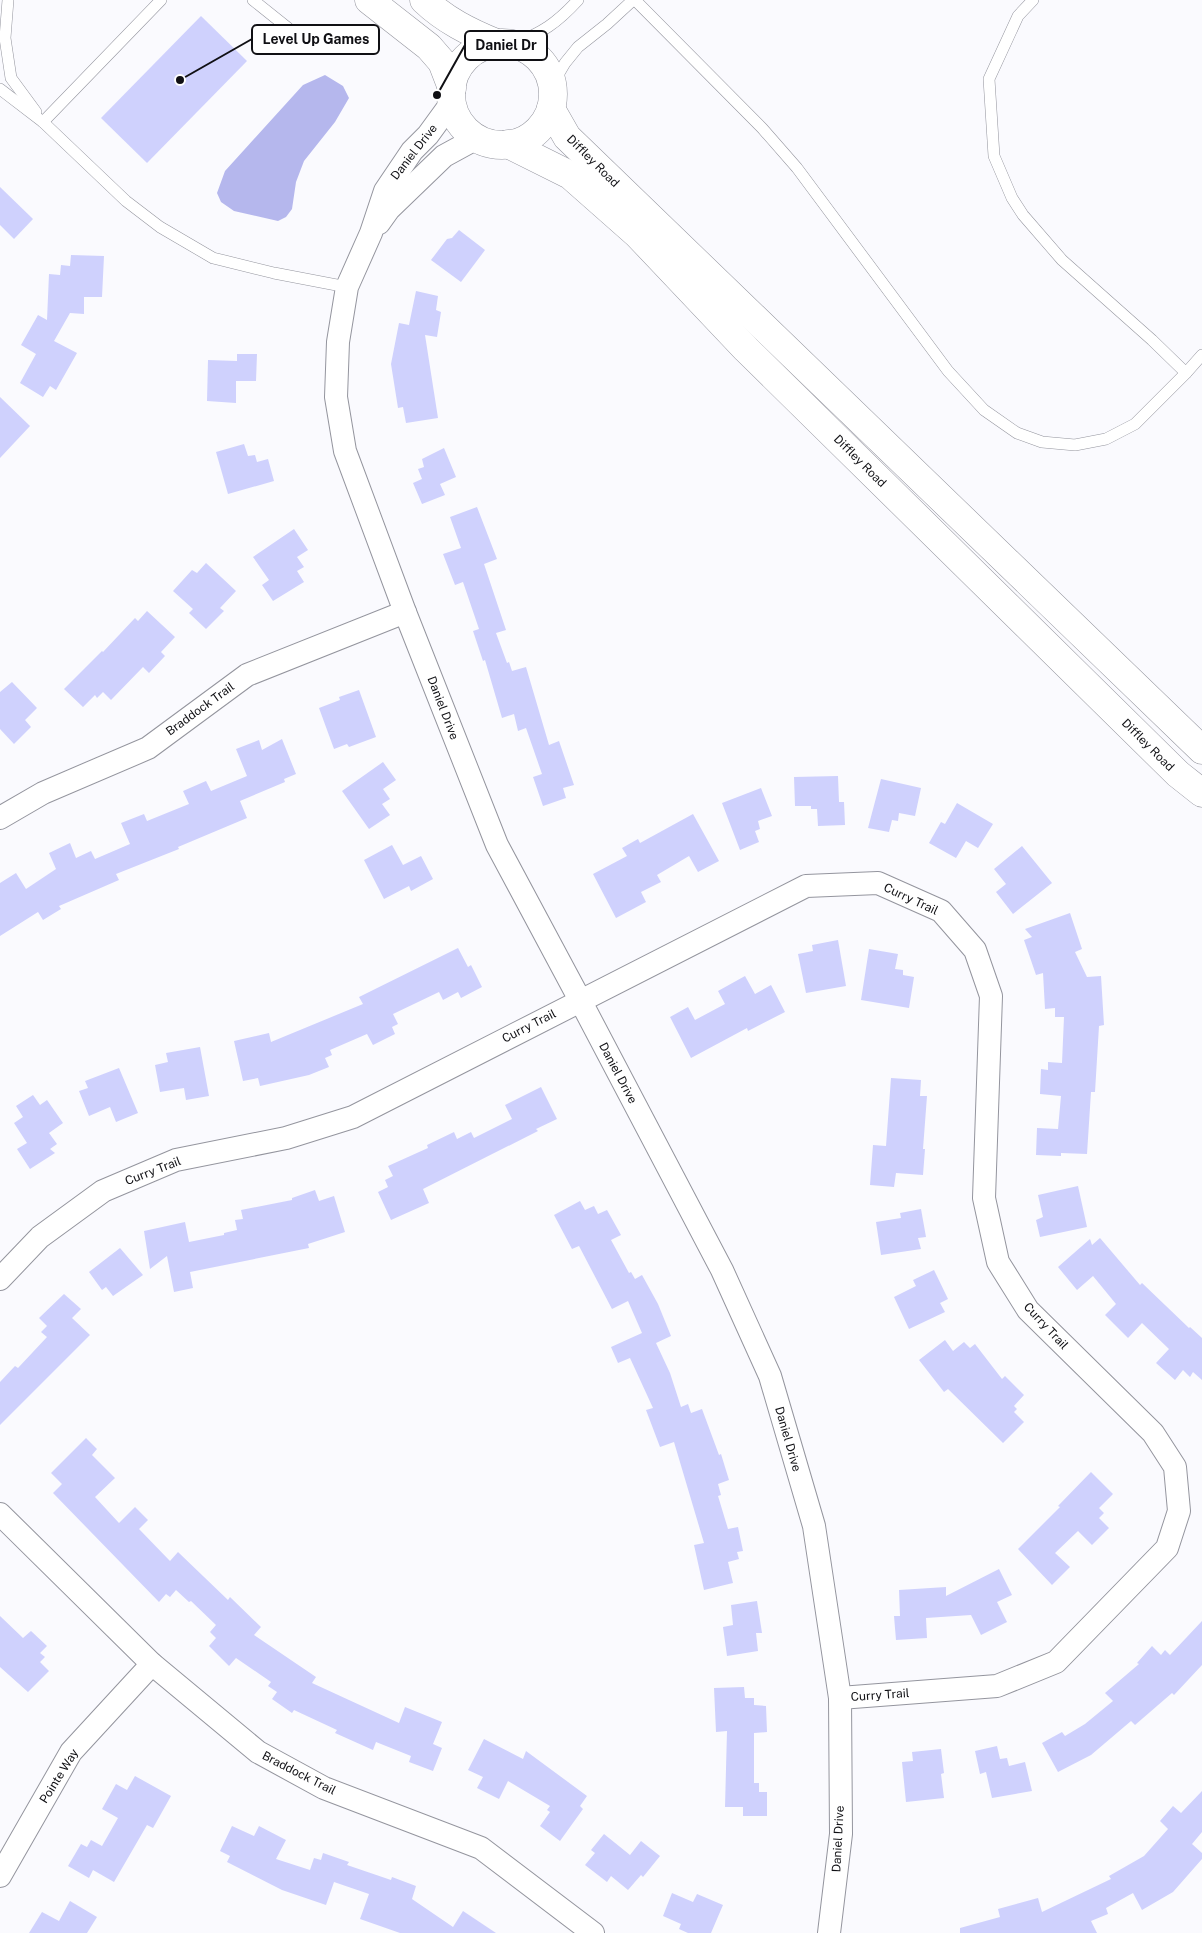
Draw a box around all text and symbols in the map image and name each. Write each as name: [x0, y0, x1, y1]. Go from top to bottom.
callout: Level Up Games: [252, 25, 379, 54]
text: Level Up Games: [263, 31, 370, 47]
callout: Daniel Dr: [465, 31, 547, 60]
text: Daniel Dr: [475, 37, 537, 53]
street label: Daniel Drive: [388, 121, 440, 183]
street label: Diffley Road: [564, 132, 622, 190]
street label: Diffley Road: [831, 432, 889, 490]
street label: Daniel Drive: [424, 674, 462, 742]
street label: Braddock Trail: [163, 679, 237, 738]
street label: Diffley Road: [1119, 716, 1177, 774]
street label: Curry Trail: [881, 880, 941, 918]
street label: Curry Trail: [500, 1006, 559, 1046]
street label: Daniel Drive: [596, 1040, 640, 1106]
street label: Curry Trail: [123, 1154, 183, 1188]
street label: Curry Trail: [1021, 1300, 1071, 1352]
street label: Daniel Drive: [772, 1405, 804, 1473]
street label: Curry Trail: [850, 1686, 910, 1704]
street label: Pointe Way: [37, 1746, 82, 1806]
street label: Braddock Trail: [260, 1748, 339, 1798]
street label: Daniel Drive: [829, 1805, 847, 1873]

